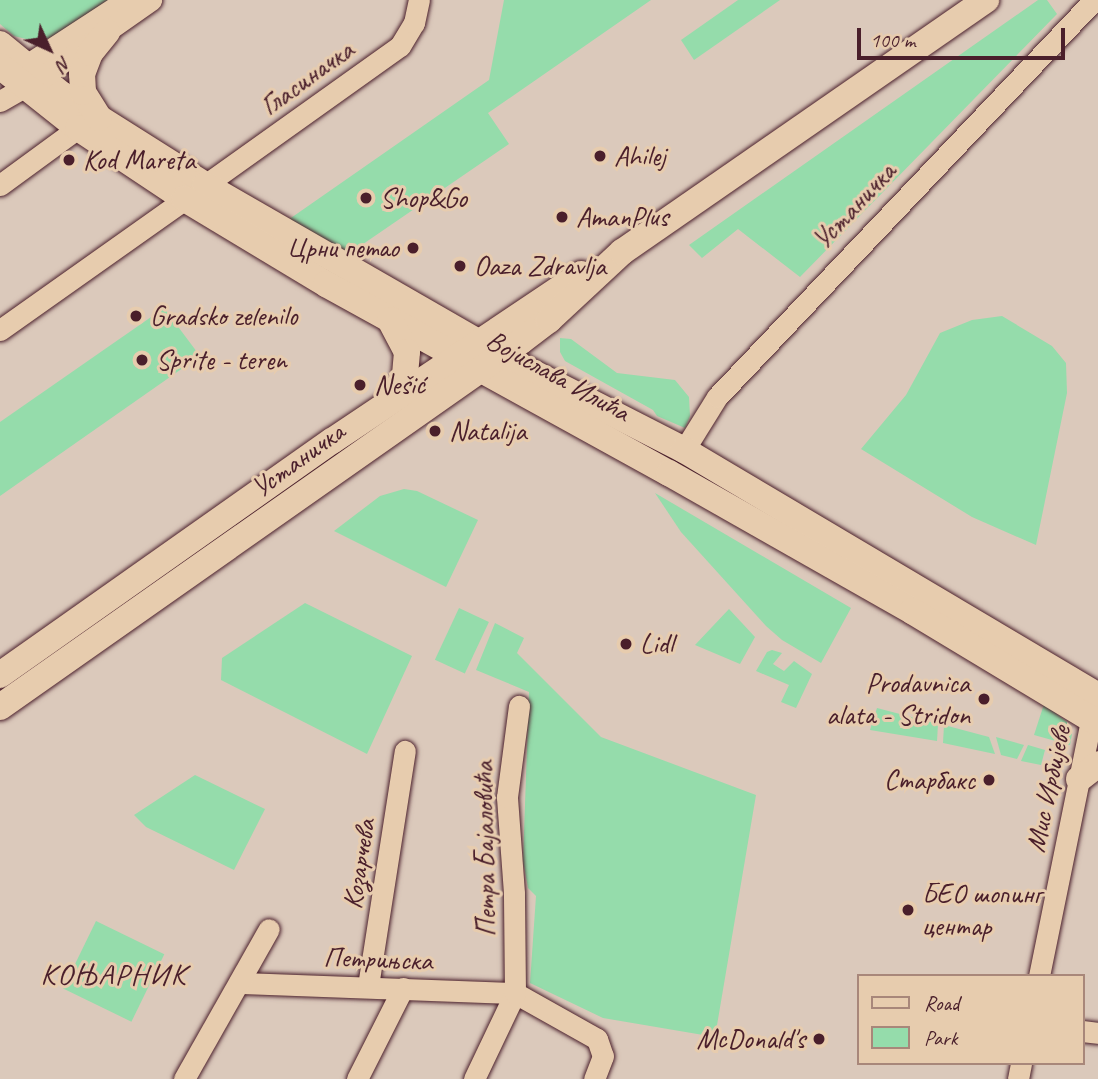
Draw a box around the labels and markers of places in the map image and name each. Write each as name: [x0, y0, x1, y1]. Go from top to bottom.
place label: Ahilej: [614, 139, 666, 173]
place label: Kod Mareta: [83, 143, 196, 177]
marker: Ahilej: [592, 148, 608, 164]
marker: Kod Mareta: [61, 152, 77, 168]
place label: Shop&Go: [380, 181, 467, 215]
marker: Shop&Go: [358, 190, 374, 206]
place label: AmanPlus: [576, 200, 668, 234]
marker: AmanPlus: [554, 209, 570, 225]
place label: Црни петао: [284, 231, 399, 265]
marker: Црни петао: [405, 240, 421, 256]
place label: Oaza Zdravlja: [474, 249, 605, 283]
marker: Oaza Zdravlja: [452, 258, 468, 274]
place label: Gradsko zelenilo: [150, 299, 297, 333]
marker: Gradsko zelenilo: [128, 308, 144, 324]
place label: Sprite - teren: [156, 343, 287, 377]
marker: Sprite - teren: [134, 352, 150, 368]
place label: Nešić: [374, 368, 425, 402]
marker: Nešić: [352, 377, 368, 393]
place label: Natalija: [449, 414, 526, 448]
marker: Natalija: [427, 423, 443, 439]
place label: Lidl: [640, 627, 673, 661]
marker: Lidl: [618, 636, 634, 652]
place label: Prodavnica alata - Stridon: [826, 666, 970, 732]
marker: Prodavnica alata - Stridon: [976, 691, 992, 707]
place label: Старбакс: [884, 763, 975, 797]
marker: Старбакс: [981, 772, 997, 788]
place label: БЕО шопинг центар: [922, 877, 1041, 943]
marker: БЕО шопинг центар: [900, 902, 916, 918]
place label: McDonald's: [696, 1022, 805, 1056]
marker: McDonald's: [811, 1031, 827, 1047]

